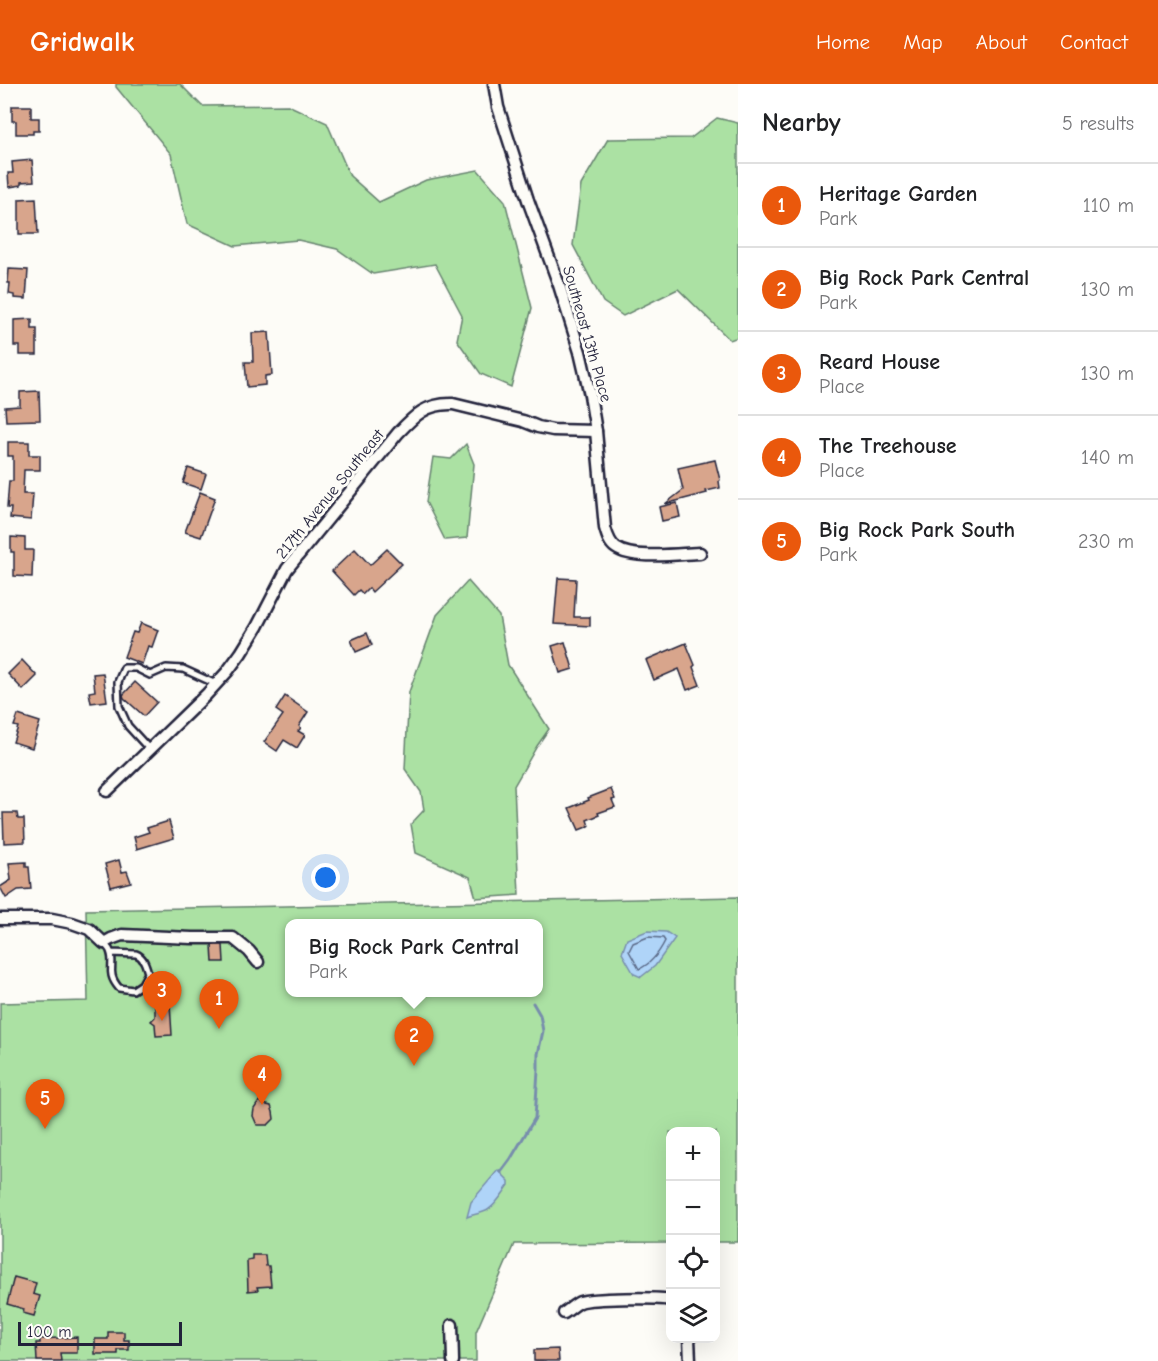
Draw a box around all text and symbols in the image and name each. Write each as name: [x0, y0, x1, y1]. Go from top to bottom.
text: Gridwalk: [30, 26, 134, 58]
text: Home: [816, 30, 870, 54]
text: Map: [903, 30, 943, 54]
text: About: [976, 30, 1027, 54]
text: Contact: [1060, 30, 1128, 54]
text: Nearby: [762, 108, 841, 138]
text: 5 results: [1062, 112, 1134, 135]
text: Heritage Garden: [819, 181, 977, 207]
text: 1: [778, 194, 785, 217]
text: 110 m: [1083, 194, 1134, 217]
text: Park: [819, 207, 857, 230]
street label: Southeast 13th Place: [559, 264, 615, 404]
text: Big Rock Park Central: [819, 265, 1029, 291]
text: 2: [777, 278, 786, 301]
text: 130 m: [1081, 278, 1134, 301]
text: Park: [819, 291, 857, 314]
text: Reard House: [819, 349, 940, 375]
text: 3: [777, 362, 786, 385]
text: 130 m: [1081, 362, 1134, 385]
text: Place: [819, 375, 865, 398]
street label: 217th Avenue Southeast: [272, 425, 388, 562]
text: The Treehouse: [819, 433, 957, 459]
text: 4: [777, 446, 786, 469]
text: 140 m: [1081, 446, 1134, 469]
text: Place: [819, 459, 865, 482]
text: Big Rock Park South: [819, 517, 1015, 543]
text: 5: [776, 530, 787, 553]
text: 230 m: [1078, 530, 1134, 553]
text: Park: [819, 543, 857, 566]
your location: [311, 863, 340, 892]
popup: [285, 919, 543, 997]
text: Big Rock Park Central: [309, 934, 519, 960]
text: Park: [309, 960, 347, 983]
pin: 3: [142, 972, 182, 1021]
pin: 1: [200, 980, 238, 1029]
pin: 2: [394, 1016, 434, 1066]
pin: 4: [242, 1056, 282, 1105]
pin: 5: [26, 1080, 64, 1129]
map controls: [666, 1127, 720, 1343]
button: +: [666, 1127, 720, 1181]
button: −: [666, 1181, 720, 1235]
button: locate: [666, 1235, 720, 1289]
button: layers: [666, 1289, 720, 1343]
scale bar: [18, 1319, 182, 1346]
text: 100 m: [27, 1323, 71, 1341]

